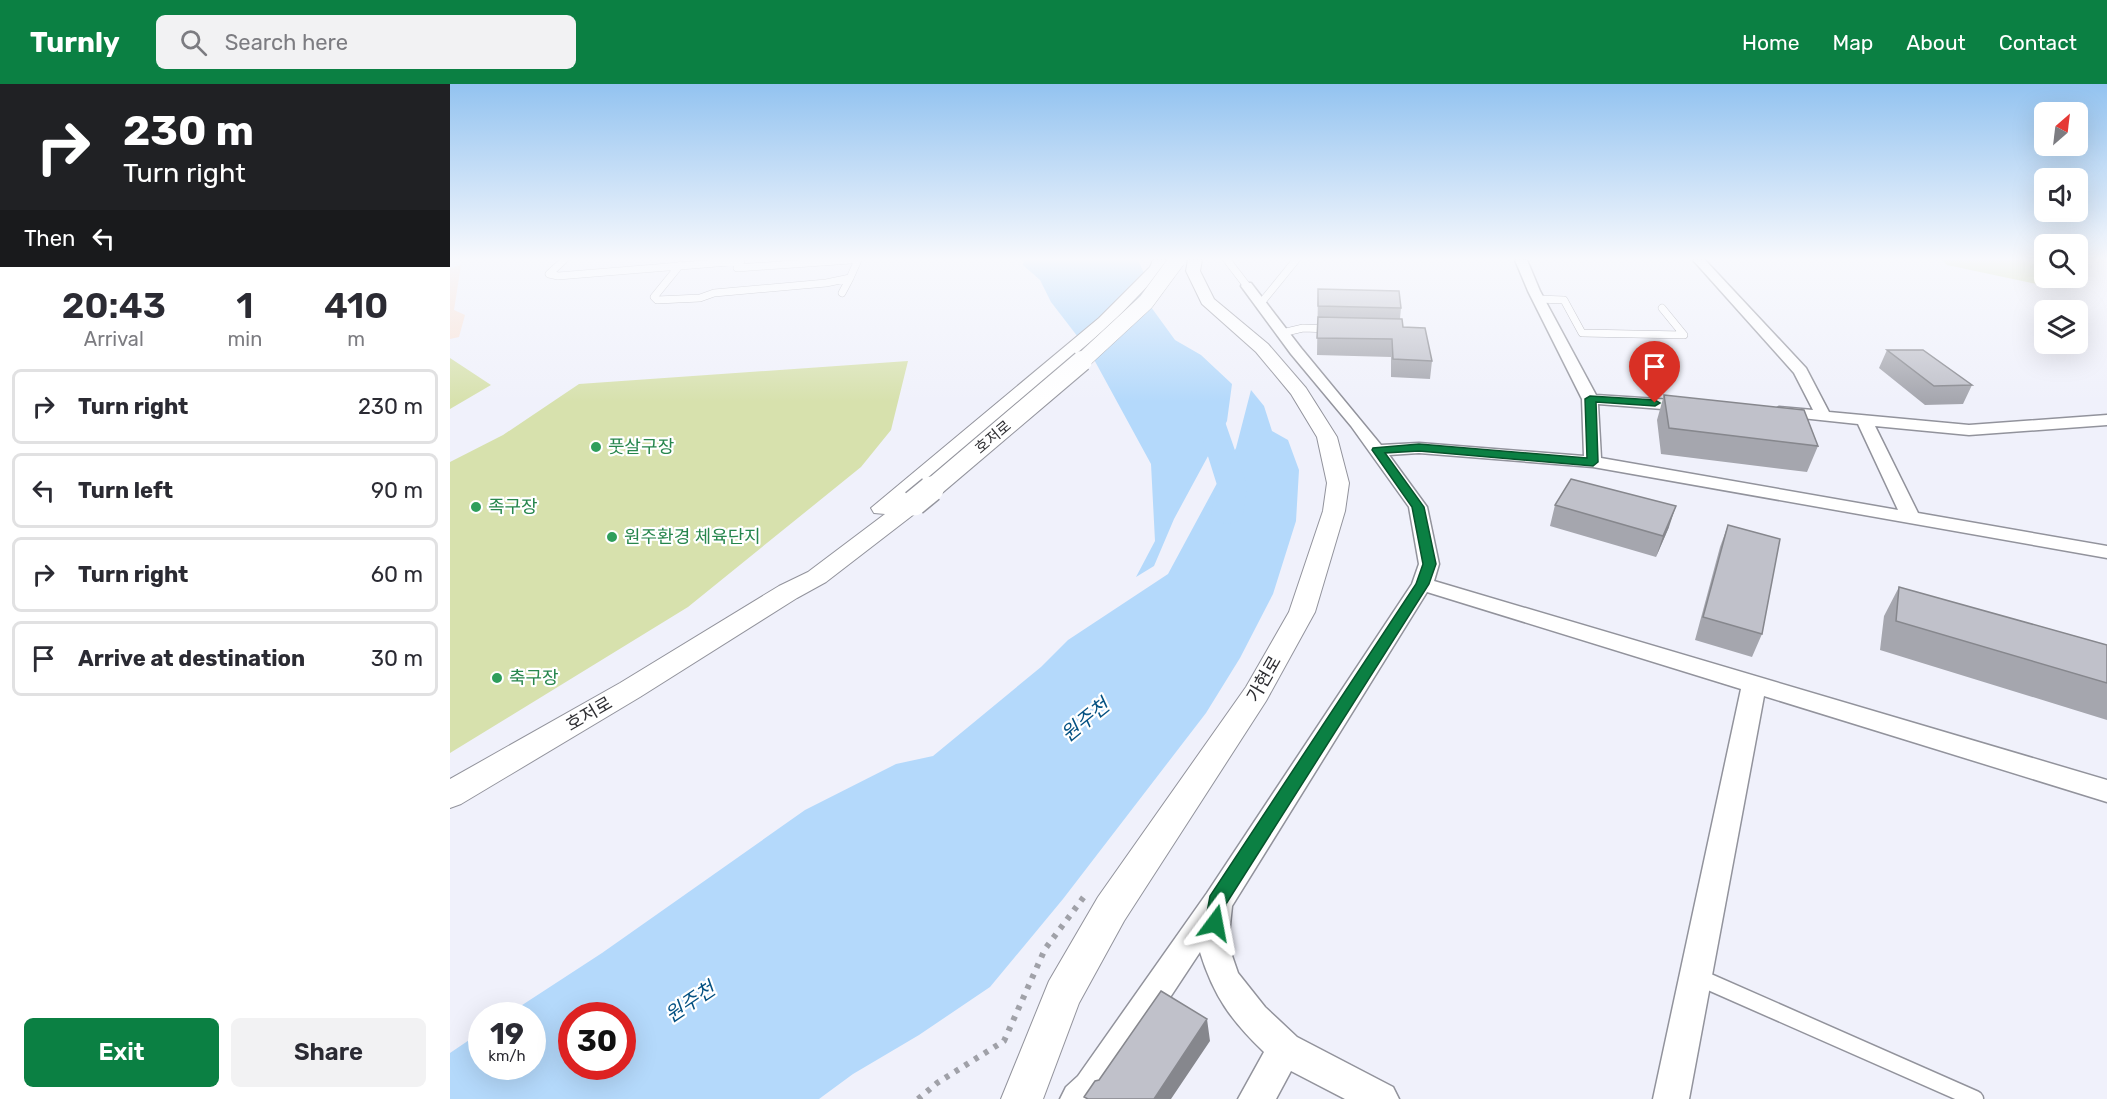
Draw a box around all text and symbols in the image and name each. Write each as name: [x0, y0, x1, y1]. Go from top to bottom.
search box: [156, 15, 576, 69]
text: Turnly: [30, 26, 120, 59]
icon: search: [177, 26, 210, 59]
text: Search here: [225, 29, 348, 56]
text: Home: [1742, 30, 1799, 55]
text: Map: [1832, 30, 1873, 55]
text: About: [1906, 30, 1966, 55]
text: Contact: [1999, 30, 2077, 55]
north arrow: [2034, 102, 2088, 156]
map controls: [2034, 102, 2088, 354]
text: 230 m: [123, 106, 254, 156]
icon: right: [24, 108, 102, 186]
text: Turn right: [123, 157, 246, 189]
button: sound: [2034, 168, 2088, 222]
icon: left: [87, 222, 120, 255]
text: Then: [24, 225, 75, 252]
button: search: [2034, 234, 2088, 288]
text: 20:43: [62, 284, 166, 327]
text: 1: [236, 284, 254, 327]
text: 410: [324, 284, 388, 327]
button: layers: [2034, 300, 2088, 354]
text: Arrival: [84, 327, 144, 351]
text: min: [228, 327, 262, 351]
text: m: [347, 327, 365, 351]
pin: [1629, 341, 1680, 403]
icon: arrive: [1638, 350, 1671, 383]
icon: right: [27, 390, 60, 423]
text: Turn right: [78, 393, 188, 420]
text: 230 m: [358, 393, 423, 420]
street label: 호저로: [971, 417, 1015, 457]
place label: 풋살구장: [608, 436, 674, 458]
marker: 풋살구장: [589, 440, 603, 454]
icon: left: [27, 474, 60, 507]
text: Turn left: [78, 477, 173, 504]
text: 90 m: [371, 477, 423, 504]
place label: 족구장: [488, 496, 538, 518]
marker: 족구장: [469, 500, 483, 514]
place label: 원주환경 체육단지: [624, 526, 761, 548]
marker: 원주환경 체육단지: [605, 530, 619, 544]
icon: right: [27, 558, 60, 591]
text: Turn right: [78, 561, 188, 588]
text: 60 m: [371, 561, 423, 588]
icon: arrive: [27, 642, 60, 675]
text: Arrive at destination: [78, 645, 305, 672]
text: 30 m: [371, 645, 423, 672]
street label: 가현로: [1242, 652, 1286, 706]
place label: 축구장: [509, 667, 559, 689]
marker: 축구장: [490, 671, 504, 685]
street label: 호저로: [562, 692, 616, 736]
water label: 원주천: [1056, 692, 1116, 747]
position arrow: [1183, 891, 1247, 955]
water label: 원주천: [660, 975, 722, 1027]
speed limit sign: 30: [558, 1002, 636, 1080]
text: 19: [490, 1016, 524, 1052]
button: Exit: [24, 1018, 219, 1087]
button: Share: [231, 1018, 426, 1087]
text: km/h: [488, 1047, 526, 1065]

